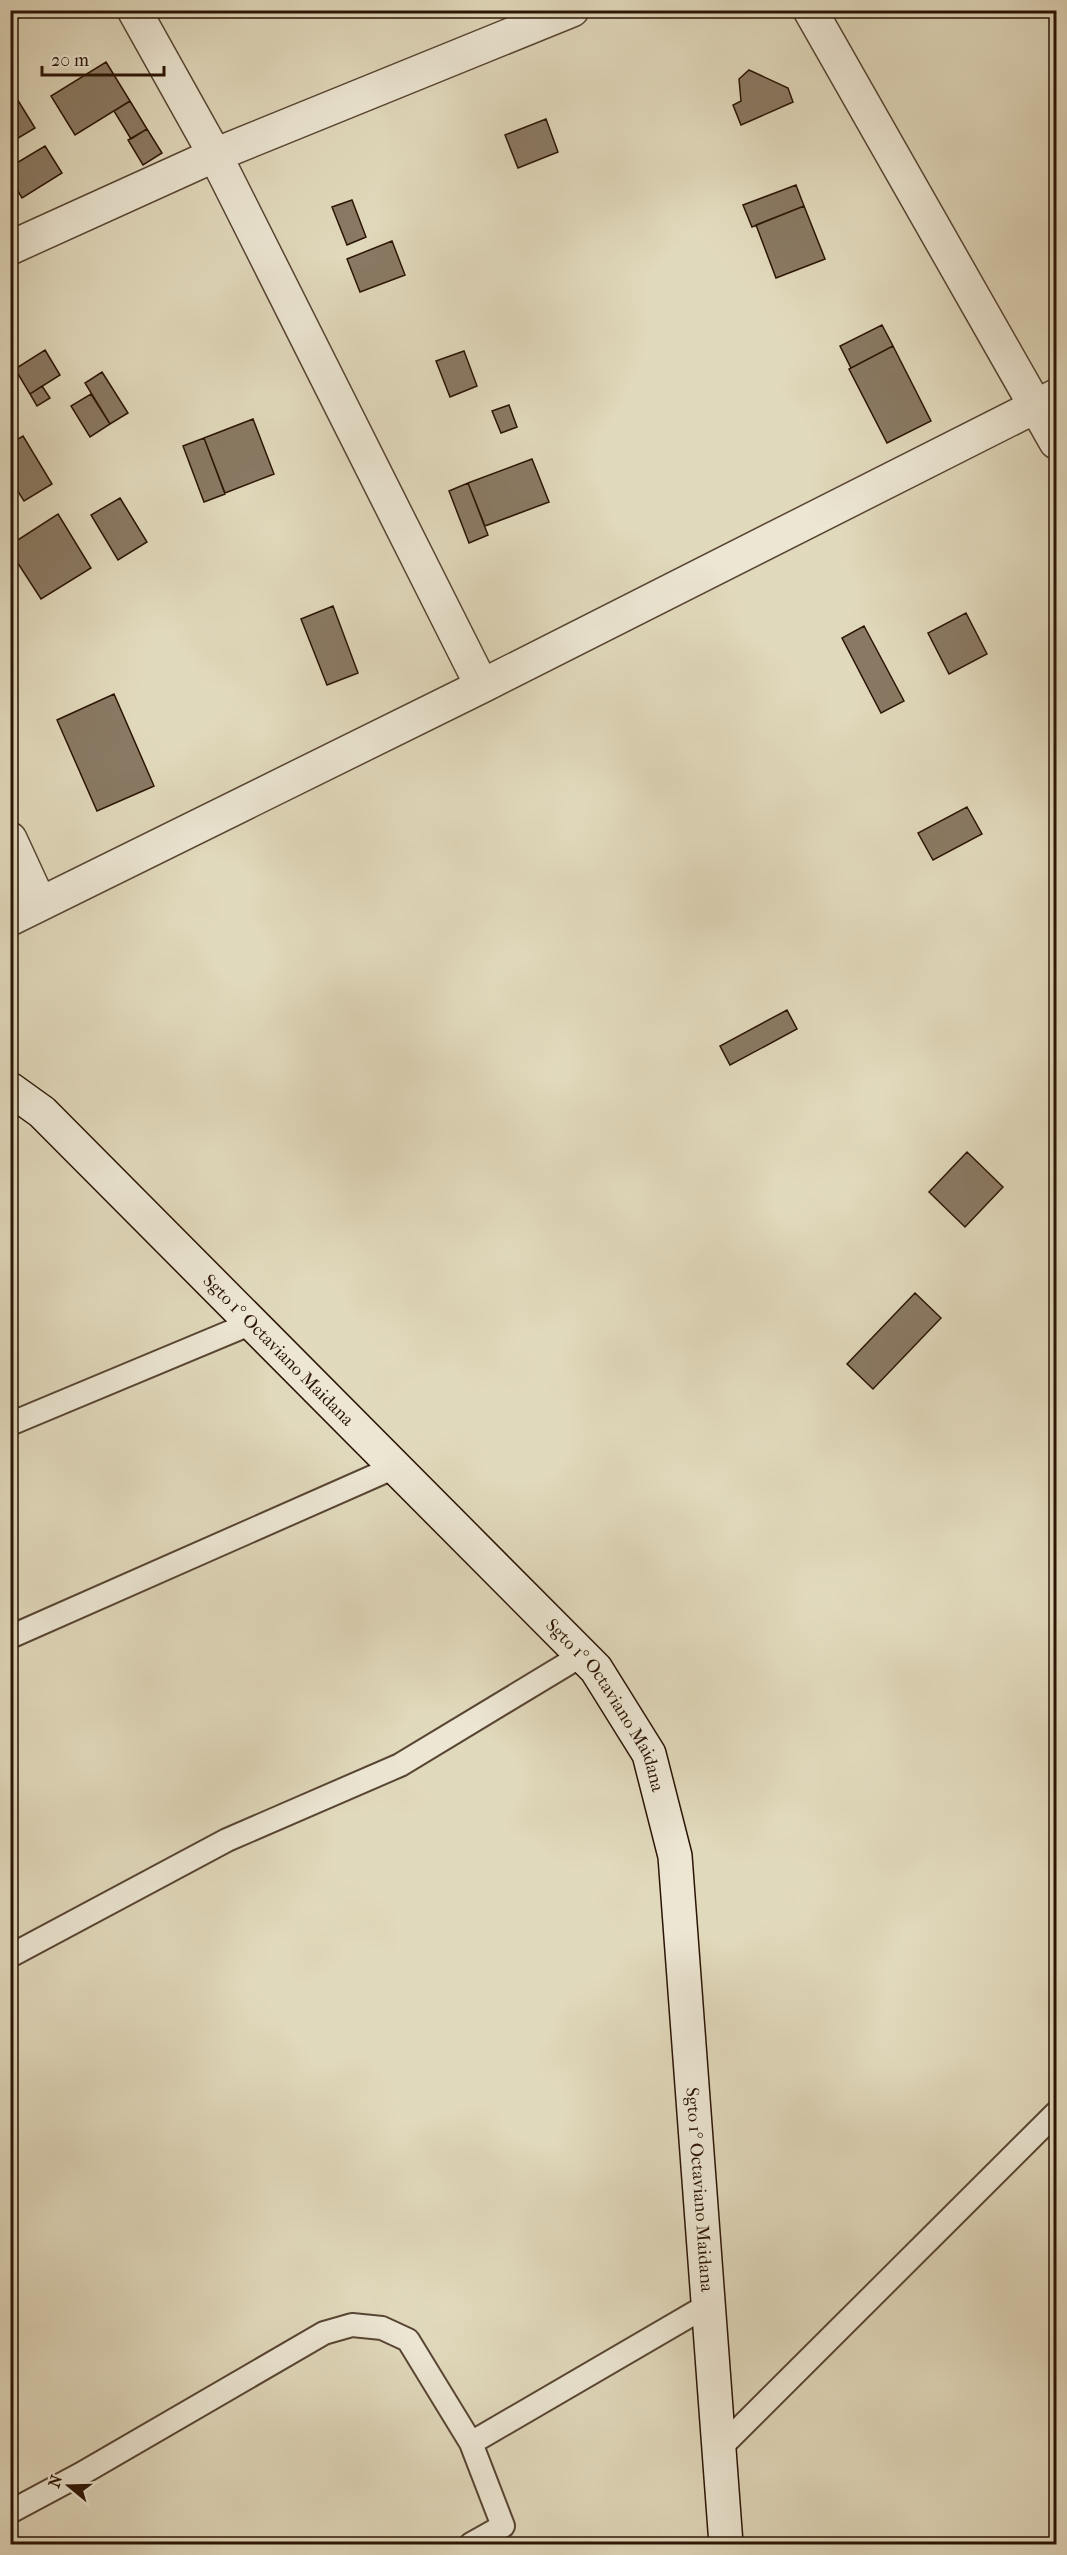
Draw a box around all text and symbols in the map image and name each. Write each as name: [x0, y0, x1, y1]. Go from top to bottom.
scale bar: [42, 39, 164, 77]
text: 20 m: [51, 50, 89, 71]
street label: Sgto 1° Octaviano Maidana: [199, 1270, 359, 1431]
street label: Sgto 1° Octaviano Maidana: [541, 1615, 668, 1795]
street label: Sgto 1° Octaviano Maidana: [681, 2087, 717, 2293]
north arrow: [39, 2456, 99, 2516]
text: N: [44, 2472, 67, 2490]

